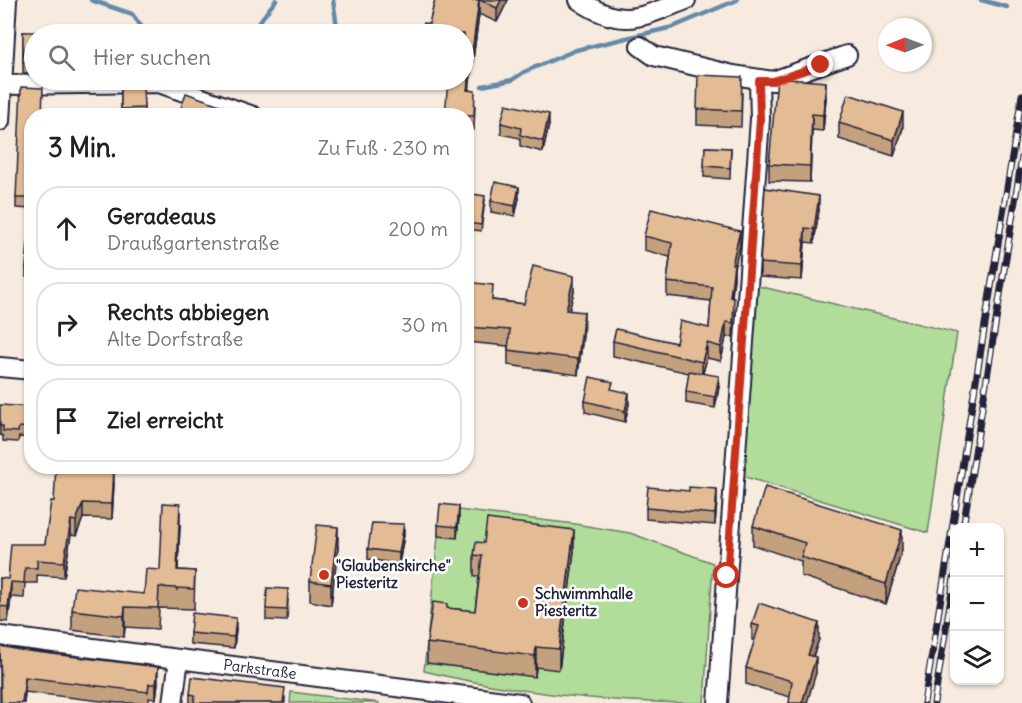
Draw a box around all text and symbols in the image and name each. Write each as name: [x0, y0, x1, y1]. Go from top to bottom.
north arrow: [878, 18, 932, 72]
search box: [24, 24, 474, 90]
icon: search: [45, 41, 78, 74]
text: Hier suchen: [93, 43, 211, 71]
route end: [807, 51, 833, 77]
text: 3 Min.: [48, 131, 116, 164]
text: Zu Fuß · 230 m: [318, 135, 450, 160]
text: Geradeaus: [107, 202, 216, 230]
icon: ahead: [50, 212, 83, 245]
text: 200 m: [388, 216, 448, 241]
text: Draußgartenstraße: [107, 230, 279, 255]
text: Rechts abbiegen: [107, 298, 269, 326]
icon: right: [50, 308, 83, 341]
text: 30 m: [401, 312, 448, 337]
text: Alte Dorfstraße: [107, 326, 243, 351]
icon: arrive: [50, 404, 83, 437]
text: Ziel erreicht: [107, 406, 224, 434]
map controls: [950, 523, 1004, 685]
button: +: [950, 523, 1004, 577]
place label: "Glaubenskirche" Piesteritz: [336, 556, 451, 592]
route start: [713, 562, 739, 588]
marker: "Glaubenskirche" Piesteritz: [317, 568, 331, 582]
button: −: [950, 577, 1004, 631]
place label: Schwimmhalle Piesteritz: [535, 584, 633, 620]
marker: Schwimmhalle Piesteritz: [516, 596, 530, 610]
button: layers: [950, 631, 1004, 685]
street label: Parkstraße: [222, 655, 298, 683]

